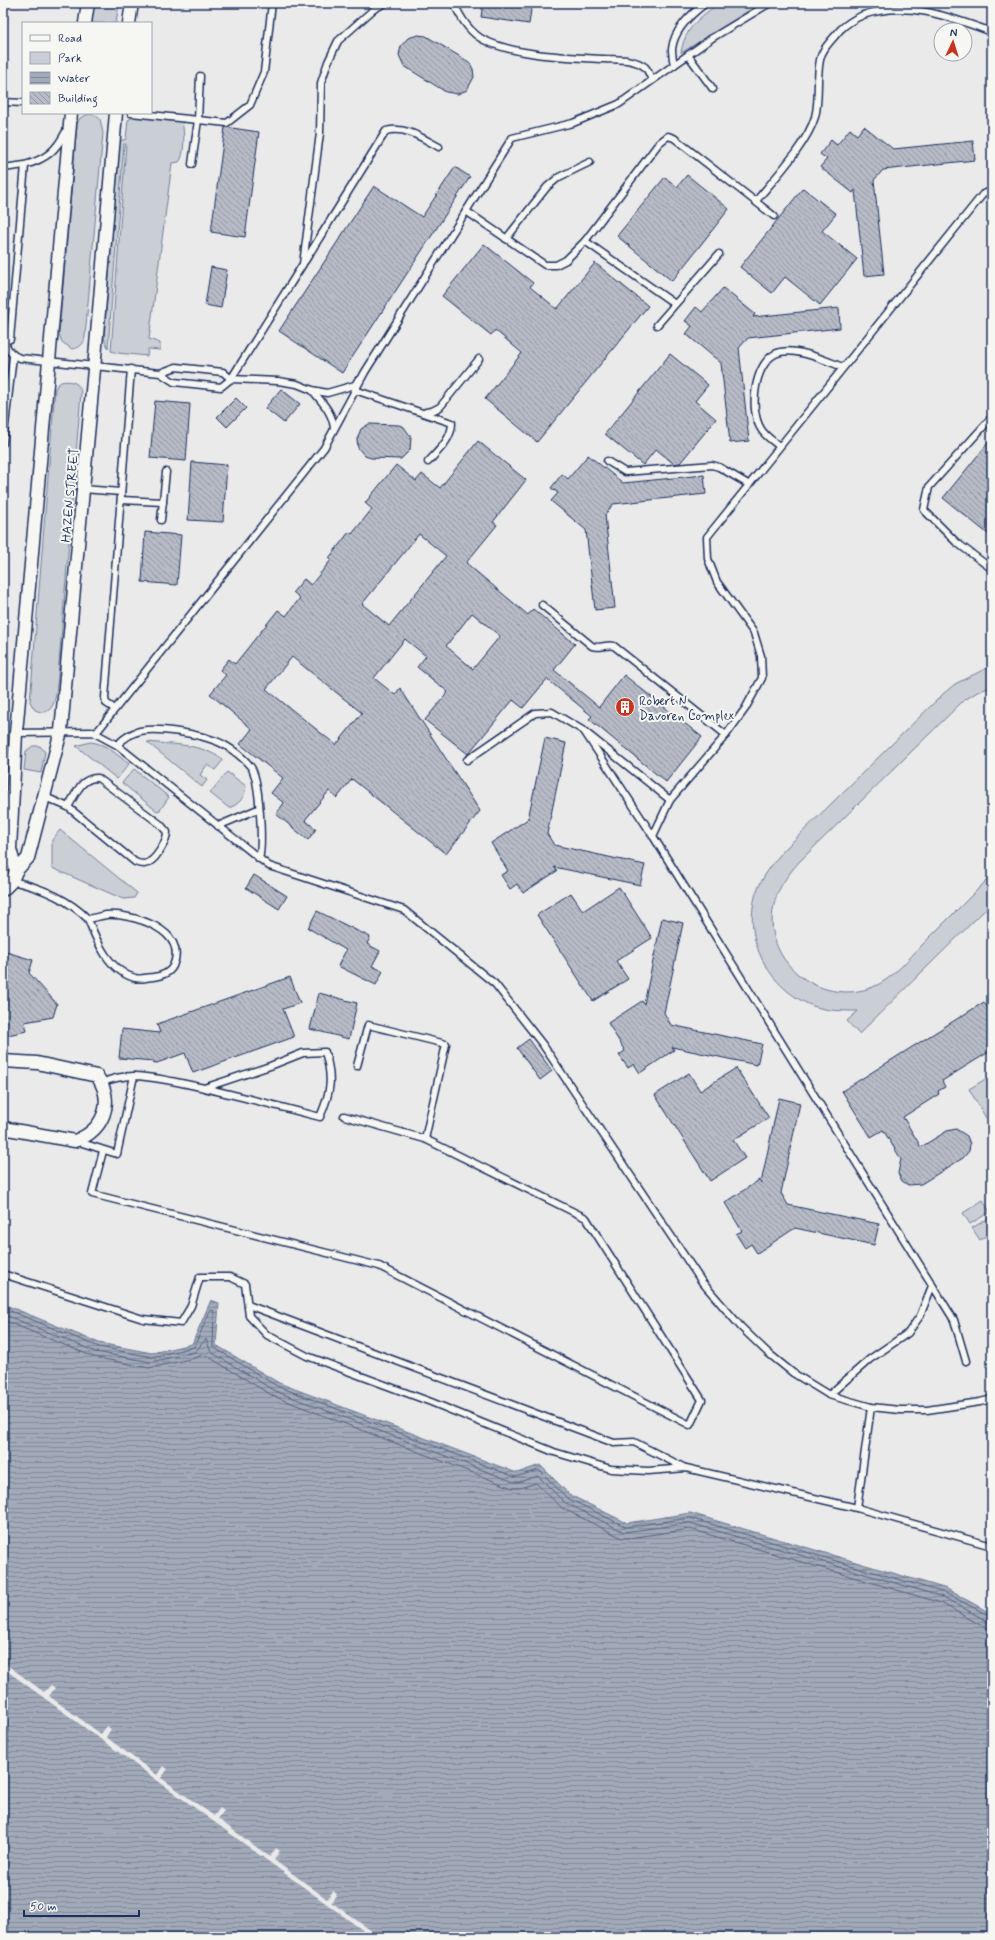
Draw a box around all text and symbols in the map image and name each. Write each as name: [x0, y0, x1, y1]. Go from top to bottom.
legend: [22, 22, 152, 114]
north arrow: [933, 22, 973, 62]
text: N: [949, 26, 958, 40]
text: Road: [58, 31, 82, 47]
text: Park: [58, 51, 82, 67]
text: Water: [58, 71, 90, 87]
text: Building: [58, 91, 98, 108]
street label: HAZEN STREET: [58, 447, 83, 543]
place label: Robert N Davoren Complex: [639, 693, 734, 725]
building icon: Robert N Davoren Complex: [614, 696, 636, 718]
scale bar: [24, 1892, 139, 1918]
text: 50 m: [30, 1899, 57, 1915]

